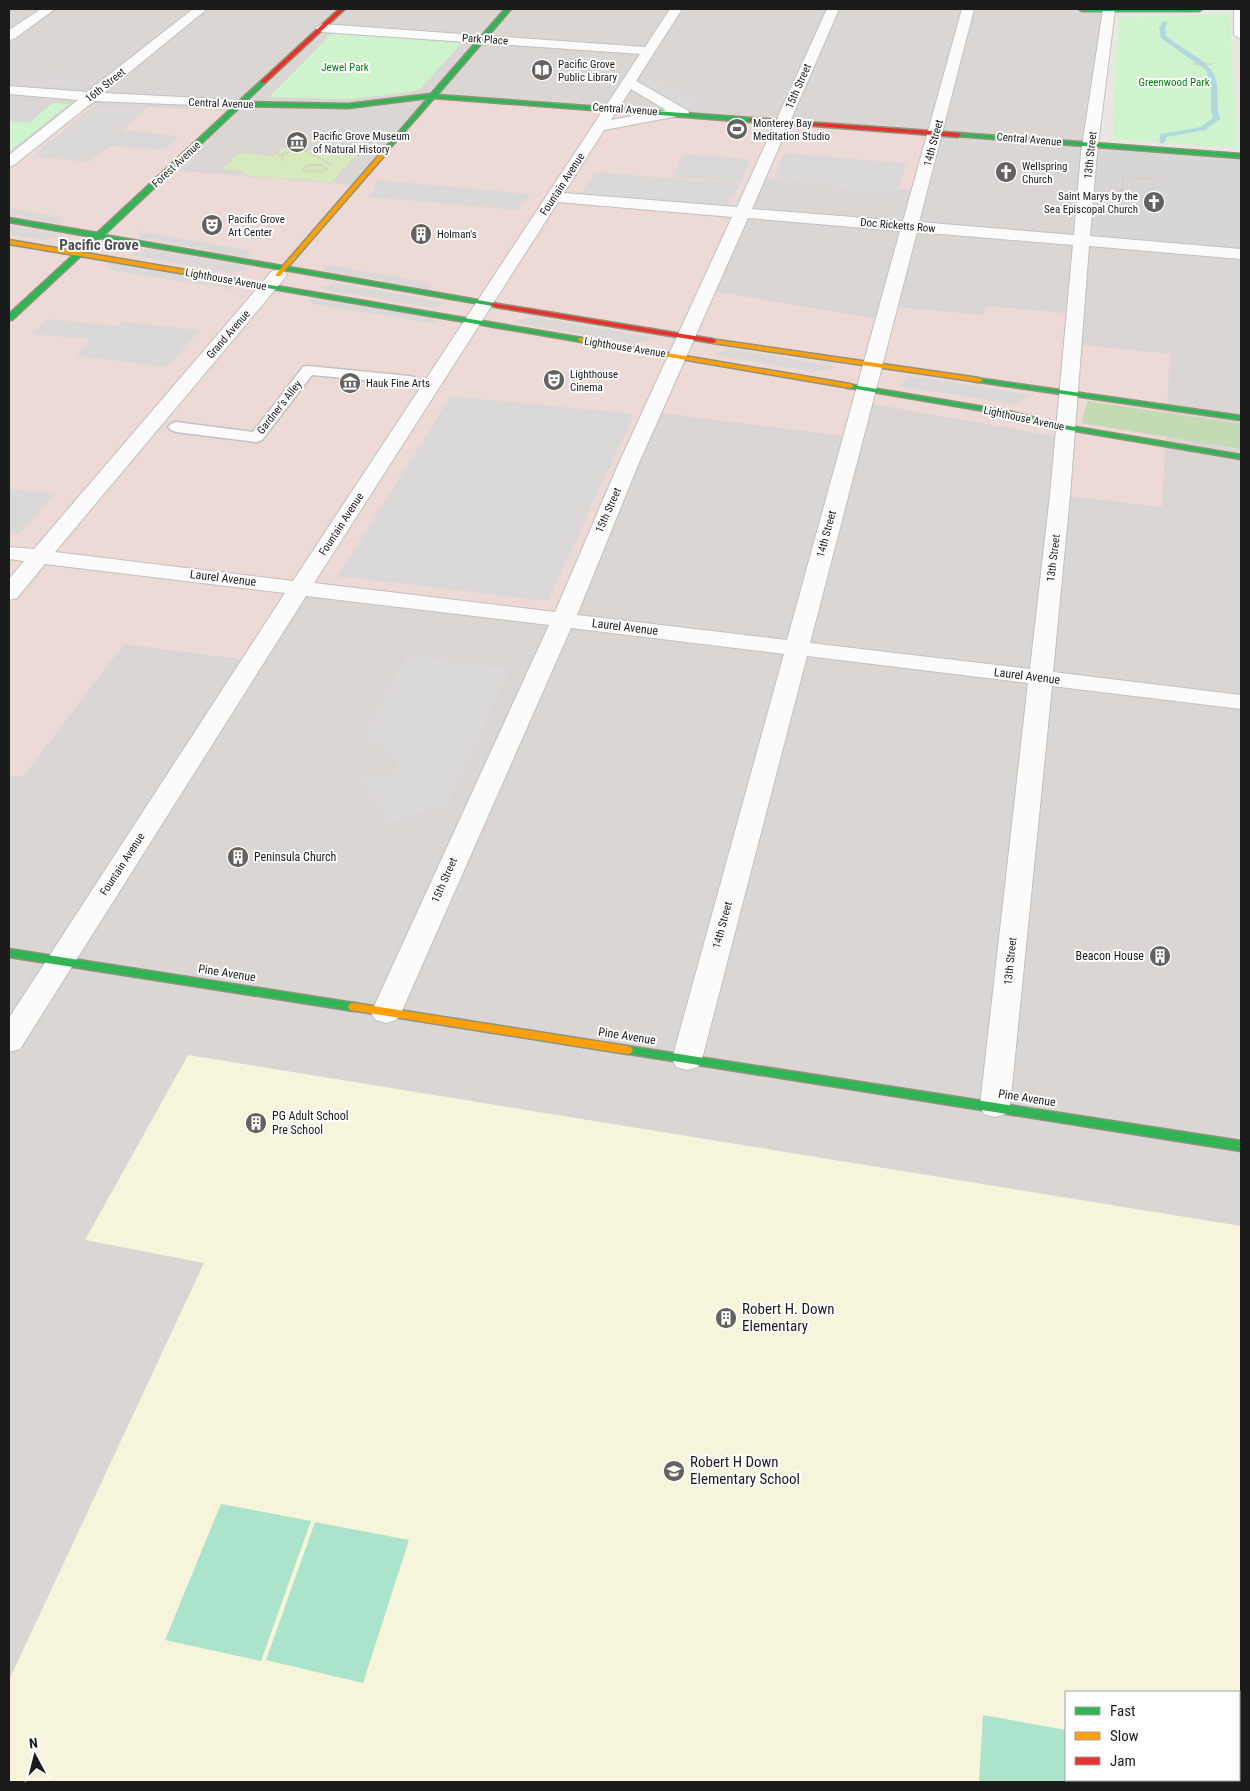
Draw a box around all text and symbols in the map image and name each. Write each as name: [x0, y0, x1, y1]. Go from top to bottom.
street label: Park Place: [461, 31, 509, 48]
library icon: Pacific Grove Public Library: [530, 58, 554, 82]
place label: Pacific Grove Public Library: [558, 58, 618, 84]
park label: Jewel Park: [321, 61, 369, 74]
street label: 15th Street: [783, 62, 814, 111]
street label: 16th Street: [83, 65, 128, 105]
park label: Greenwood Park: [1138, 76, 1210, 89]
street label: Central Avenue: [188, 96, 254, 111]
street label: Central Avenue: [592, 101, 658, 118]
sports icon: Monterey Bay Meditation Studio: [725, 117, 749, 141]
place label: Monterey Bay Meditation Studio: [753, 117, 830, 143]
street label: 14th Street: [921, 118, 946, 168]
museum icon: Pacific Grove Museum of Natural History: [285, 130, 309, 154]
place label: Pacific Grove Museum of Natural History: [313, 130, 410, 156]
street label: Central Avenue: [996, 130, 1062, 149]
street label: 13th Street: [1082, 131, 1099, 179]
street label: Forest Avenue: [149, 139, 203, 190]
street label: Fountain Avenue: [537, 151, 587, 218]
church icon: Wellspring Church: [994, 160, 1018, 184]
place label: Wellspring Church: [1022, 160, 1068, 186]
place label: Saint Marys by the Sea Episcopal Church: [1044, 190, 1138, 216]
church icon: Saint Marys by the Sea Episcopal Church: [1142, 190, 1166, 214]
theatre icon: Pacific Grove Art Center: [200, 213, 224, 237]
place label: Pacific Grove Art Center: [228, 213, 285, 239]
street label: Doc Ricketts Row: [860, 216, 936, 235]
building icon: Holman's: [409, 222, 433, 246]
place label: Holman's: [437, 228, 477, 241]
district label: Pacific Grove: [59, 236, 139, 254]
street label: Lighthouse Avenue: [184, 266, 268, 293]
street label: Grand Avenue: [204, 307, 253, 361]
street label: Lighthouse Avenue: [583, 335, 667, 360]
theatre icon: Lighthouse Cinema: [542, 368, 566, 392]
place label: Lighthouse Cinema: [570, 368, 618, 394]
museum icon: Hauk Fine Arts: [338, 371, 362, 395]
place label: Hauk Fine Arts: [366, 377, 430, 390]
street label: Gardner's Alley: [254, 378, 305, 437]
street label: Lighthouse Avenue: [982, 404, 1065, 433]
street label: 15th Street: [593, 486, 624, 535]
street label: Fountain Avenue: [316, 491, 366, 558]
street label: 14th Street: [814, 509, 839, 559]
street label: 13th Street: [1044, 534, 1063, 583]
street label: Laurel Avenue: [189, 567, 257, 589]
street label: Laurel Avenue: [591, 616, 659, 638]
street label: Laurel Avenue: [993, 665, 1061, 687]
street label: Fountain Avenue: [97, 831, 147, 898]
building icon: Peninsula Church: [226, 845, 250, 869]
place label: Peninsula Church: [254, 850, 337, 864]
street label: 15th Street: [429, 856, 460, 905]
street label: 14th Street: [710, 900, 735, 950]
street label: 13th Street: [1002, 937, 1019, 985]
building icon: Beacon House: [1148, 944, 1172, 968]
place label: Beacon House: [1076, 949, 1144, 963]
street label: Pine Avenue: [197, 962, 257, 985]
street label: Pine Avenue: [597, 1025, 657, 1048]
street label: Pine Avenue: [997, 1087, 1057, 1110]
place label: PG Adult School Pre School: [272, 1109, 349, 1137]
building icon: PG Adult School Pre School: [244, 1111, 268, 1135]
place label: Robert H. Down Elementary: [742, 1300, 835, 1335]
building icon: Robert H. Down Elementary: [714, 1306, 738, 1330]
place label: Robert H Down Elementary School: [690, 1453, 800, 1488]
school or university icon: Robert H Down Elementary School: [662, 1459, 686, 1483]
legend: [1065, 1691, 1240, 1781]
text: Fast: [1110, 1702, 1135, 1720]
text: Slow: [1110, 1727, 1139, 1745]
north arrow: [10, 1731, 60, 1781]
text: N: [28, 1735, 39, 1752]
text: Jam: [1110, 1752, 1136, 1770]

